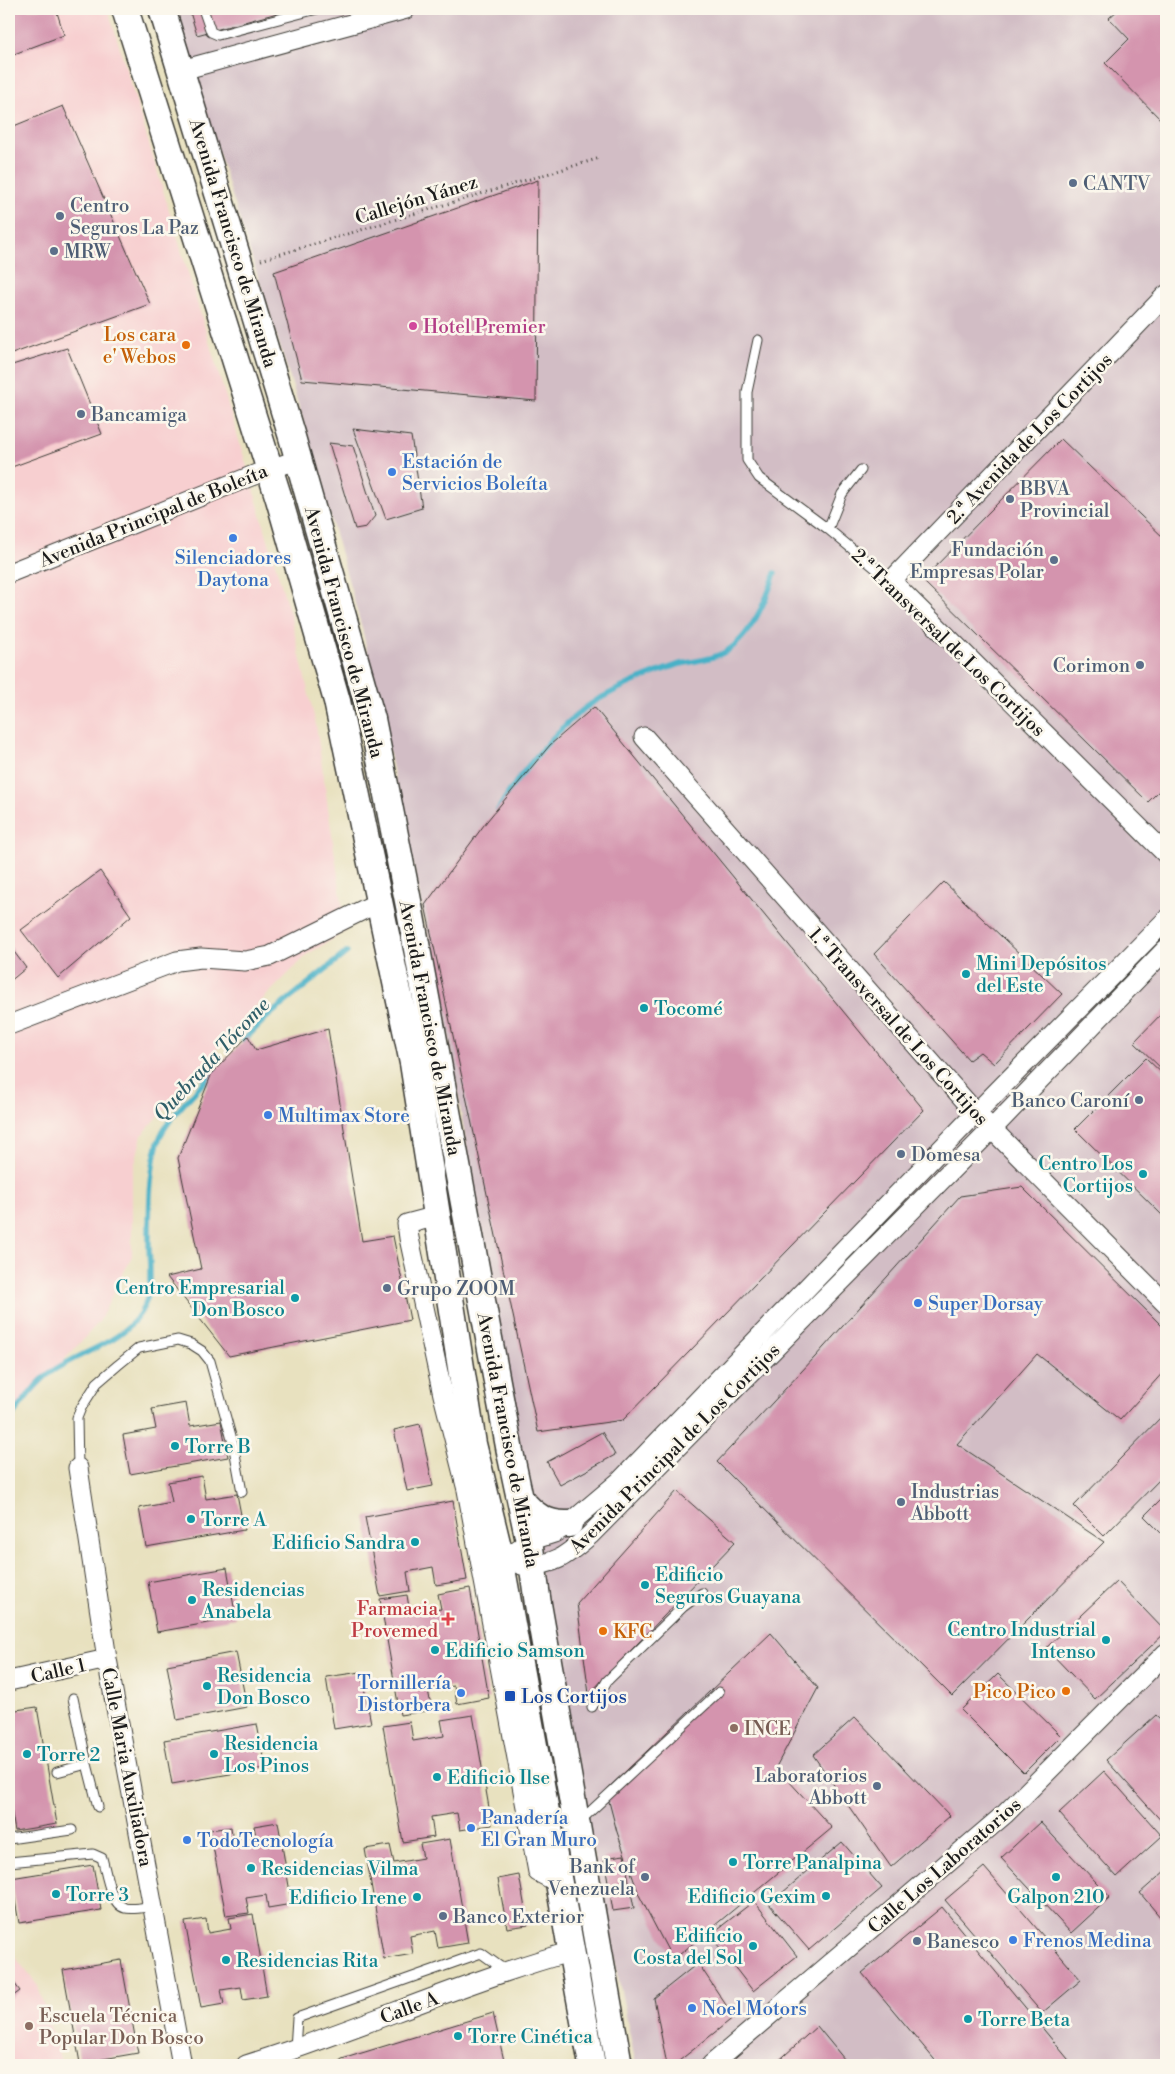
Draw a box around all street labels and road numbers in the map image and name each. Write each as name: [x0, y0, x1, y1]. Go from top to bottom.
street label: Avenida Francisco de Miranda: [183, 115, 283, 371]
street label: Callejón Yánez: [352, 170, 480, 230]
street label: 2.ª Avenida de Los Cortijos: [942, 348, 1118, 529]
street label: Avenida Principal de Boleíta: [35, 459, 271, 573]
street label: Avenida Francisco de Miranda: [299, 503, 389, 761]
street label: 2.ª Transversal de Los Cortijos: [846, 544, 1050, 742]
street label: Avenida Francisco de Miranda: [393, 898, 467, 1158]
street label: 1.ª Transversal de Los Cortijos: [803, 923, 993, 1131]
street label: Avenida Francisco de Miranda: [471, 1310, 545, 1570]
street label: Avenida Principal de Los Cortijos: [564, 1338, 785, 1560]
street label: Calle 1: [28, 1653, 88, 1689]
street label: Calle Maria Auxiliadora: [96, 1665, 158, 1869]
street label: Calle Los Laboratorios: [863, 1793, 1026, 1939]
street label: Calle A: [377, 1986, 443, 2030]

